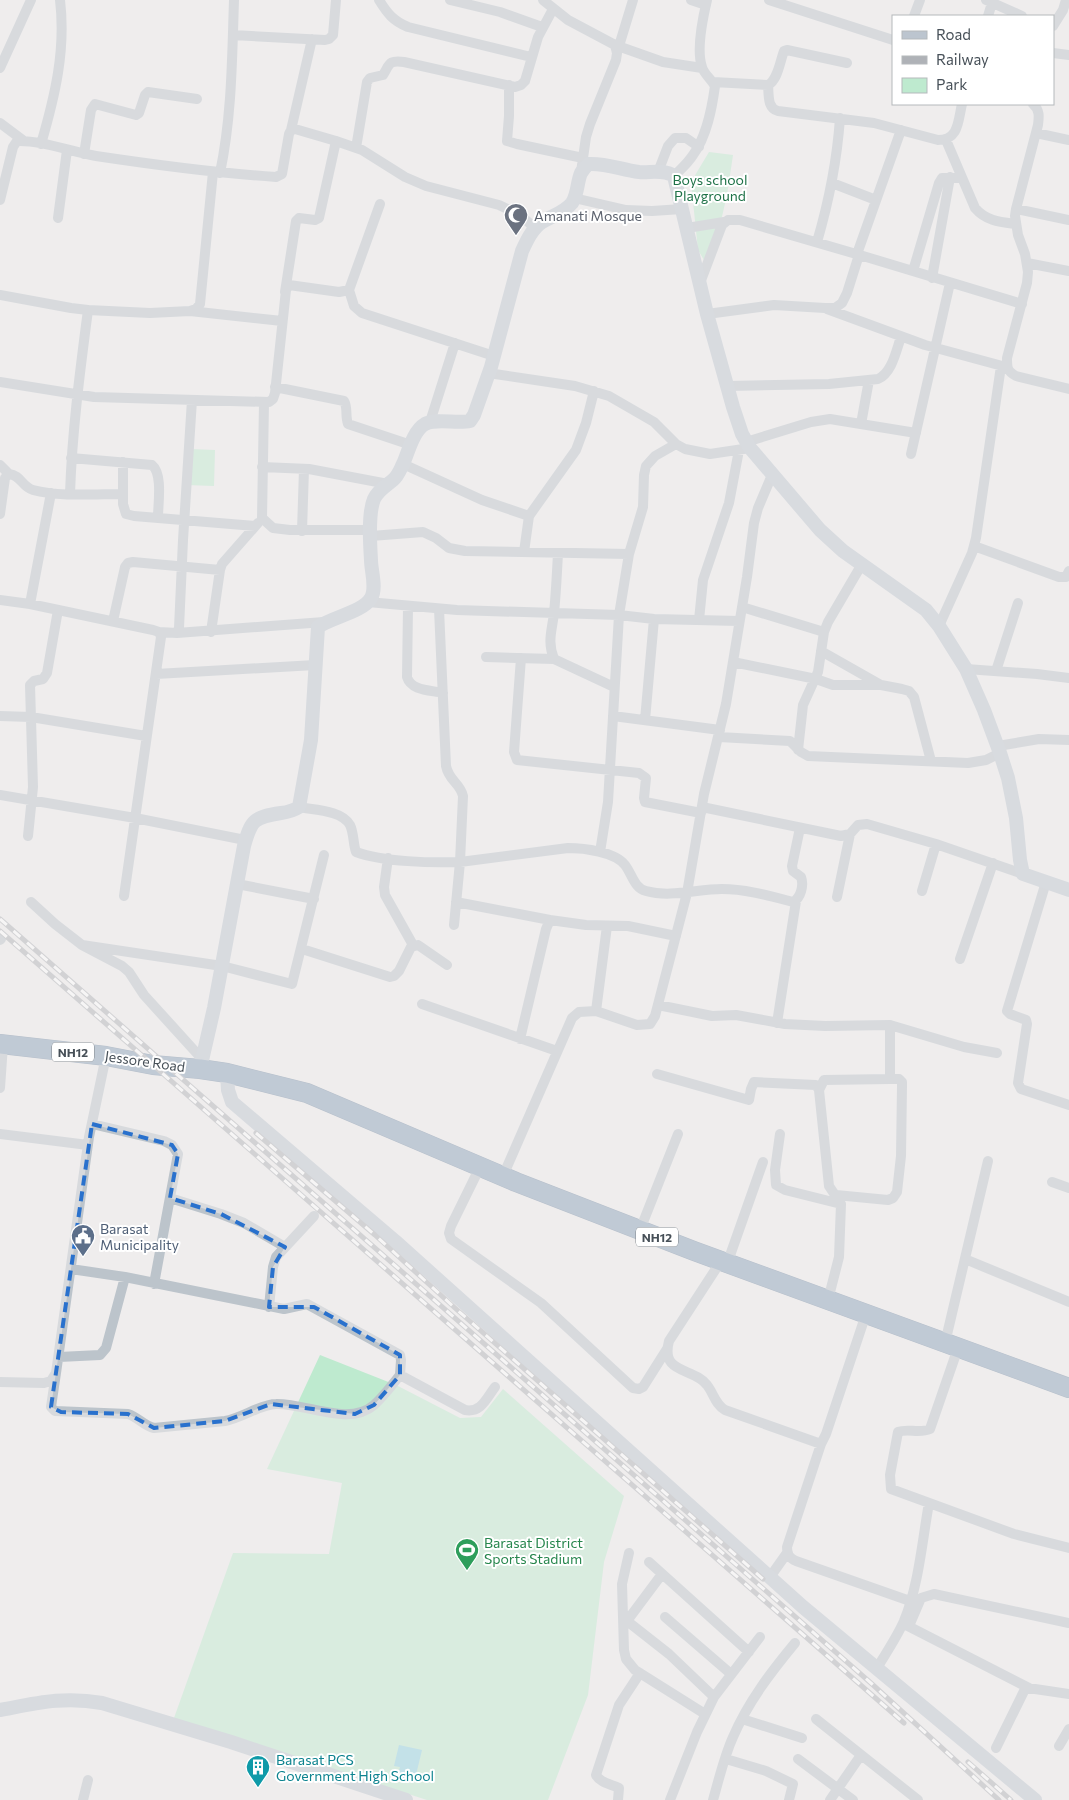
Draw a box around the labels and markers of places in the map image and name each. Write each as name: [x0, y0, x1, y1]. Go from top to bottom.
mosque icon: Amanati Mosque: [503, 202, 529, 236]
place label: Amanati Mosque: [534, 207, 642, 224]
place label: Barasat Municipality: [100, 1220, 179, 1253]
public building icon: Barasat Municipality: [70, 1223, 96, 1257]
place label: Barasat District Sports Stadium: [484, 1534, 583, 1567]
sports icon: Barasat District Sports Stadium: [454, 1537, 480, 1571]
place label: Barasat PCS Government High School: [276, 1751, 434, 1784]
building icon: Barasat PCS Government High School: [245, 1754, 271, 1788]

